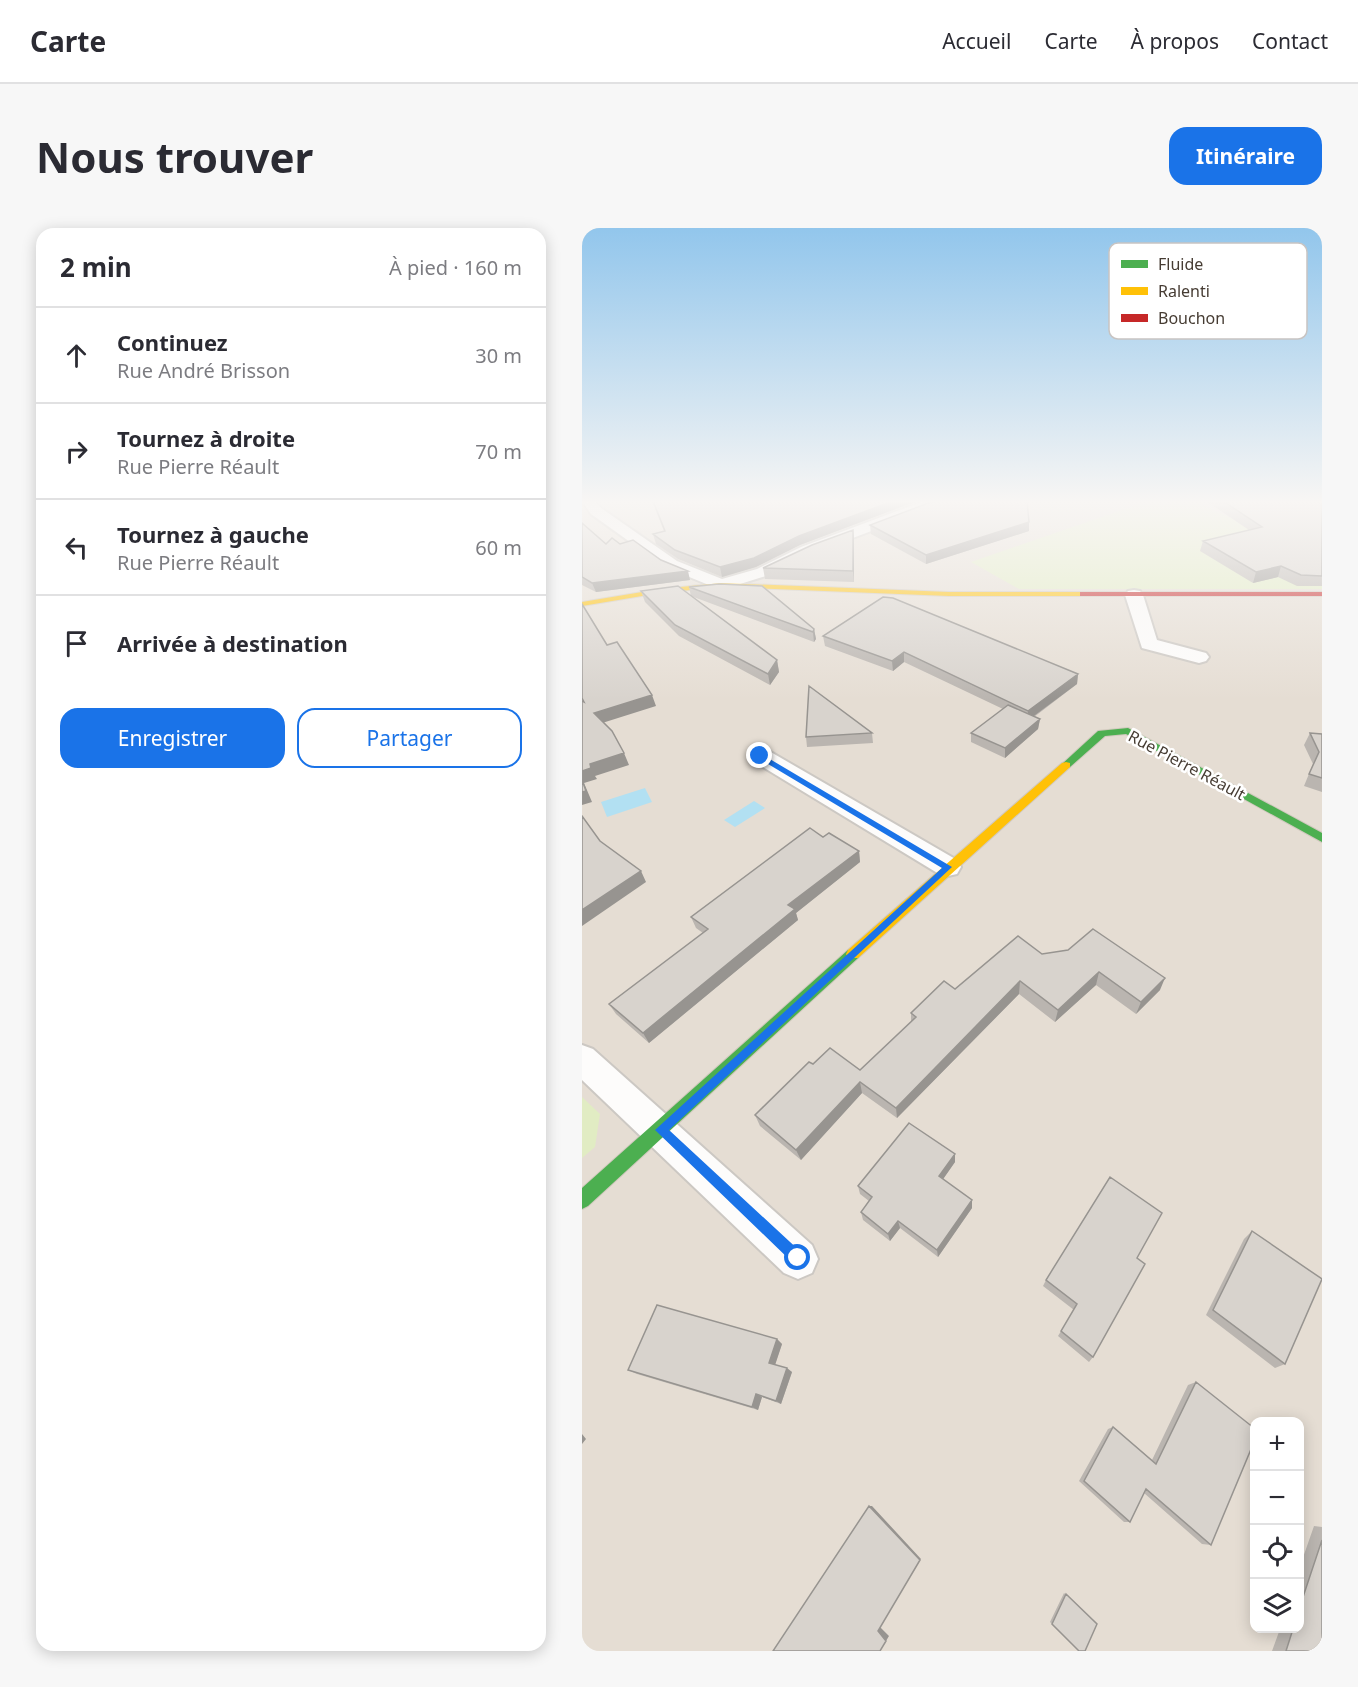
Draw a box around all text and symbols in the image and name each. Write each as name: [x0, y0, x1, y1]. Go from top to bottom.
text: Carte: [30, 22, 106, 60]
text: Accueil: [942, 27, 1011, 55]
text: Carte: [1044, 27, 1098, 55]
text: À propos: [1131, 27, 1219, 55]
text: Contact: [1252, 27, 1328, 55]
button: Itinéraire: [1169, 127, 1322, 185]
text: Nous trouver: [36, 128, 313, 185]
legend: [1109, 243, 1307, 339]
text: 2 min: [60, 249, 132, 285]
text: Fluide: [1158, 253, 1203, 275]
text: À pied · 160 m: [389, 254, 522, 281]
text: Ralenti: [1158, 280, 1210, 302]
text: Bouchon: [1158, 307, 1225, 329]
text: Continuez: [117, 327, 228, 357]
icon: ahead: [60, 339, 93, 372]
text: 30 m: [475, 342, 522, 369]
text: Rue André Brisson: [117, 357, 290, 384]
text: Tournez à droite: [117, 423, 295, 453]
icon: right: [60, 435, 93, 468]
text: 70 m: [475, 438, 522, 465]
text: Rue Pierre Réault: [117, 453, 279, 480]
text: Tournez à gauche: [117, 519, 309, 549]
icon: left: [60, 531, 93, 564]
text: 60 m: [475, 534, 522, 561]
text: Rue Pierre Réault: [117, 549, 279, 576]
icon: arrive: [60, 627, 93, 660]
text: Arrivée à destination: [117, 628, 348, 658]
button: Enregistrer: [60, 708, 285, 768]
button: Partager: [297, 708, 522, 768]
street label: Rue Pierre Réault: [1125, 725, 1250, 805]
route end: [746, 742, 772, 768]
route start: [784, 1244, 810, 1270]
map controls: [1250, 1417, 1304, 1633]
button: +: [1250, 1417, 1304, 1471]
button: −: [1250, 1471, 1304, 1525]
button: locate: [1250, 1525, 1304, 1579]
button: layers: [1250, 1579, 1304, 1633]

